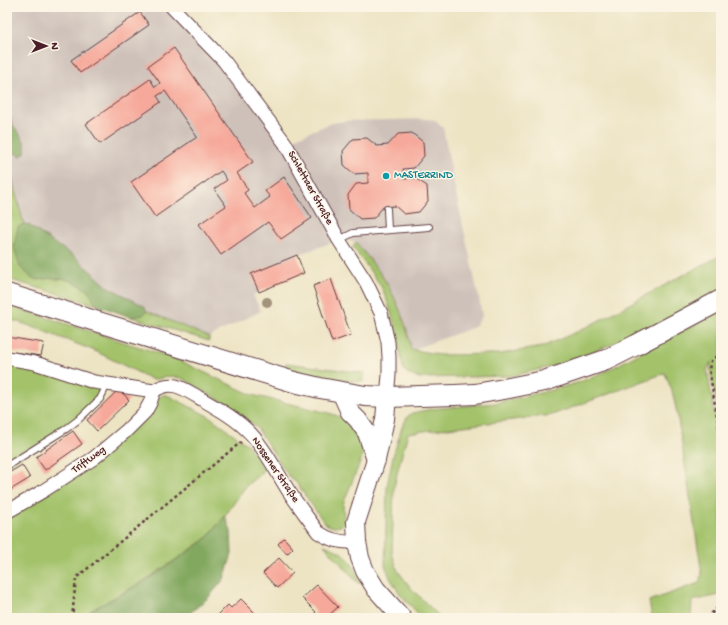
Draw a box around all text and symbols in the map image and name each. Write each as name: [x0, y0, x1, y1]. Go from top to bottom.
north arrow: [26, 26, 66, 66]
text: N: [48, 42, 60, 50]
street label: Schlettaer Straße: [285, 149, 335, 227]
place label: MASTERRIND: [394, 170, 454, 182]
marker: MASTERRIND: [381, 171, 391, 181]
street label: Nossener Straße: [249, 435, 301, 505]
street label: Triftweg: [68, 443, 108, 477]

